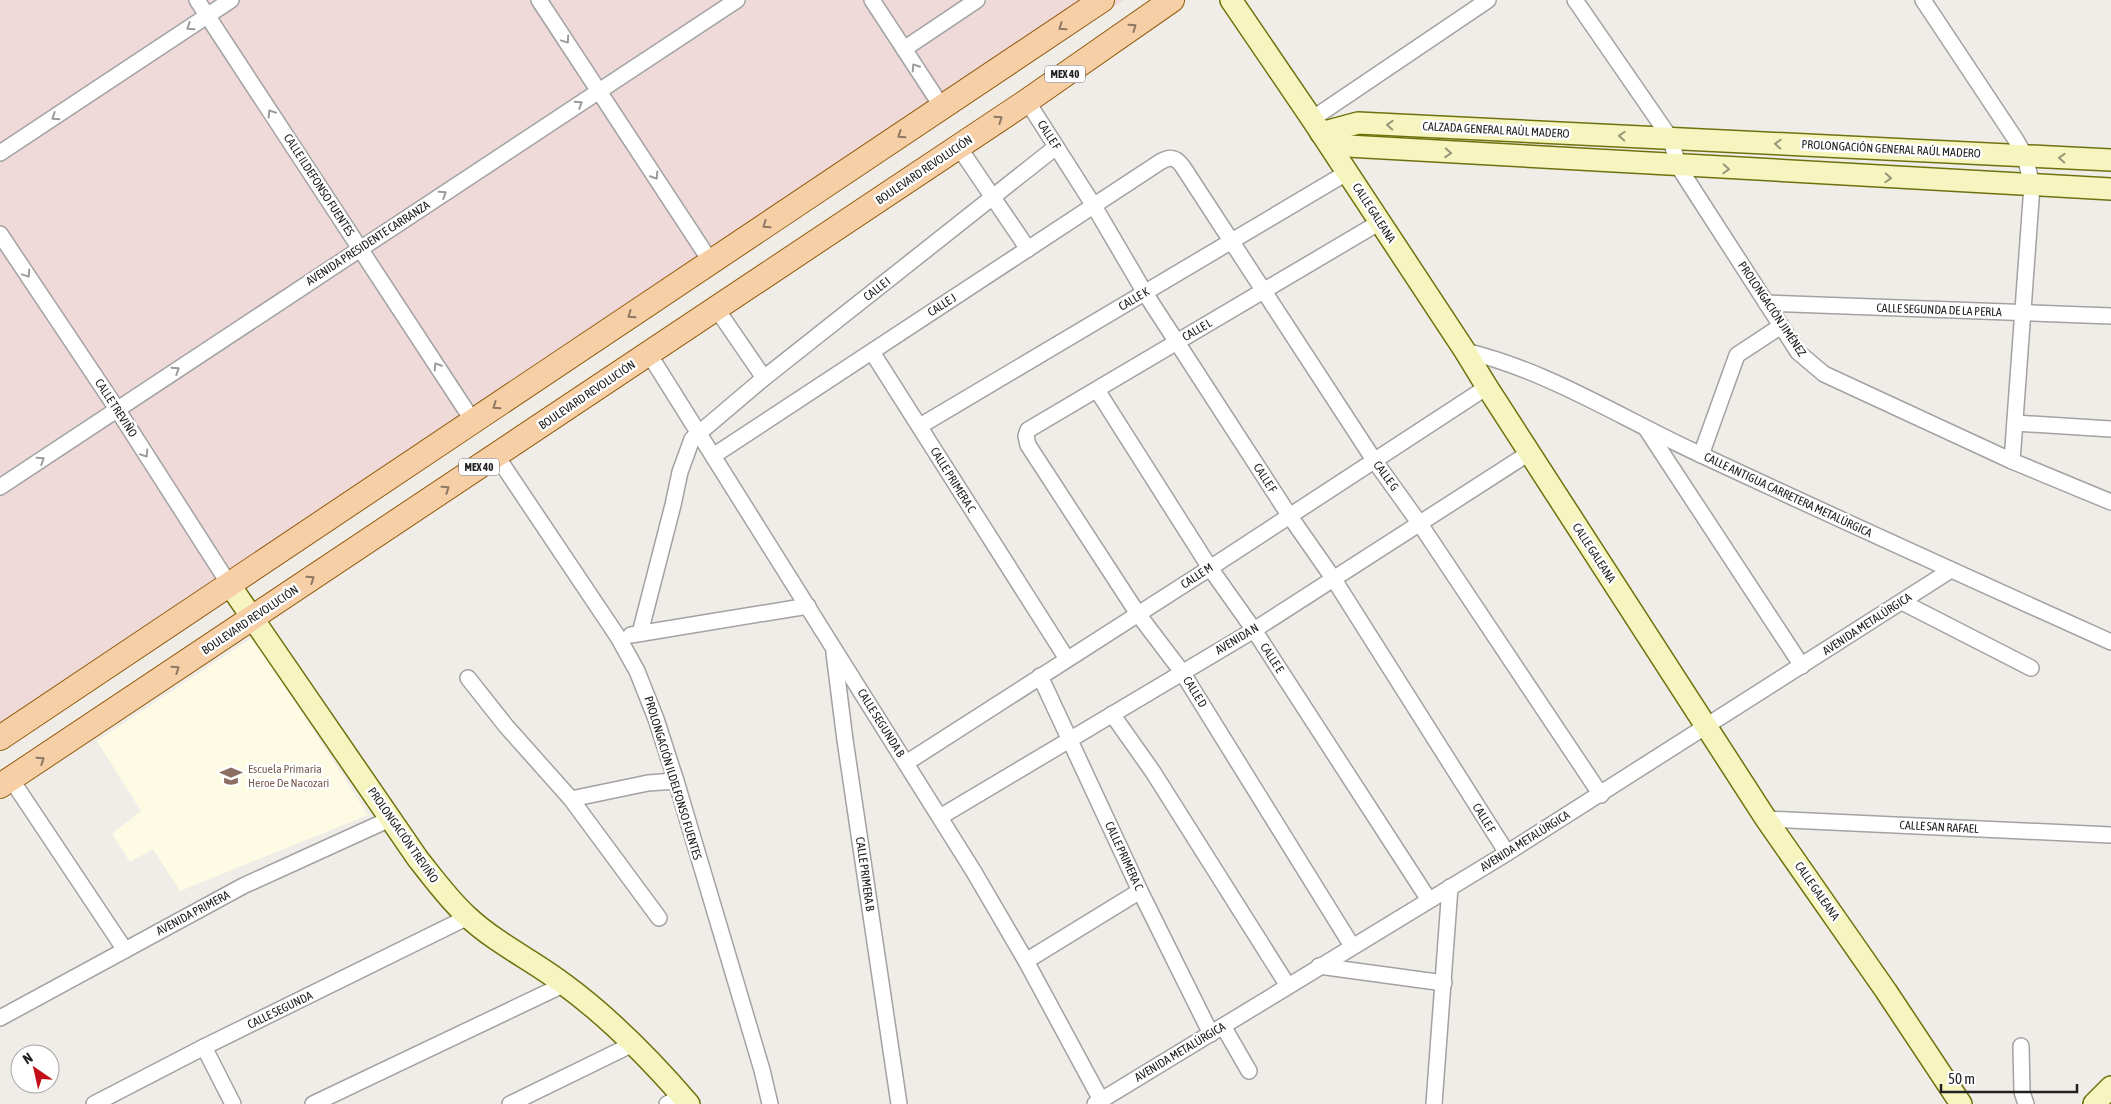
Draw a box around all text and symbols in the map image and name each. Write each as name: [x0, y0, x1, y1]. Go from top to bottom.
one-way arrow: [186, 21, 196, 30]
one-way arrow: [1058, 21, 1067, 30]
one-way arrow: [1127, 24, 1137, 33]
one-way arrow: [560, 35, 569, 44]
one-way arrow: [912, 63, 921, 72]
road number: MEX 40: [1045, 66, 1085, 82]
one-way arrow: [573, 101, 582, 110]
one-way arrow: [268, 109, 277, 118]
one-way arrow: [51, 111, 60, 120]
one-way arrow: [993, 116, 1003, 125]
street label: CALLE F: [1034, 118, 1064, 152]
one-way arrow: [1386, 119, 1394, 130]
street label: CALZADA GENERAL RAÚL MADERO: [1422, 119, 1570, 141]
one-way arrow: [897, 128, 906, 138]
street label: CALLE ILDEFONSO FUENTES: [281, 131, 357, 239]
one-way arrow: [1618, 131, 1626, 142]
street label: BOULEVARD REVOLUCIÓN: [873, 132, 975, 208]
street label: PROLONGACIÓN GENERAL RAÚL MADERO: [1801, 137, 1981, 161]
one-way arrow: [1773, 138, 1781, 149]
one-way arrow: [1445, 147, 1453, 158]
one-way arrow: [2058, 152, 2066, 163]
one-way arrow: [1722, 163, 1730, 174]
one-way arrow: [649, 171, 659, 180]
one-way arrow: [1885, 172, 1893, 183]
street label: CALLE GALEANA: [1350, 181, 1398, 245]
one-way arrow: [437, 191, 447, 200]
street label: AVENIDA PRESIDENTE CARRANZA: [304, 198, 433, 288]
one-way arrow: [762, 219, 772, 228]
street label: PROLONGACIÓN JIMÉNEZ: [1735, 259, 1809, 360]
one-way arrow: [21, 268, 30, 278]
street label: CALLE I: [861, 274, 893, 304]
street label: CALLE K: [1116, 284, 1152, 314]
street label: CALLE J: [925, 291, 959, 319]
street label: CALLE SEGUNDA DE LA PERLA: [1876, 301, 2002, 319]
one-way arrow: [627, 309, 637, 318]
street label: CALLE L: [1180, 316, 1215, 344]
street label: BOULEVARD REVOLUCIÓN: [536, 357, 638, 433]
one-way arrow: [433, 362, 443, 371]
one-way arrow: [171, 367, 180, 376]
street label: CALLE TREVIÑO: [92, 376, 140, 440]
one-way arrow: [492, 399, 501, 409]
street label: CALLE PRIMERA C: [927, 445, 979, 516]
one-way arrow: [139, 448, 149, 457]
street label: CALLE ANTIGUA CARRETERA METALÚRGICA: [1702, 450, 1874, 540]
one-way arrow: [35, 457, 44, 466]
road number: MEX 40: [459, 458, 499, 476]
street label: CALLE G: [1370, 458, 1402, 494]
street label: CALLE F: [1250, 461, 1280, 495]
one-way arrow: [440, 486, 450, 495]
street label: CALLE GALEANA: [1570, 521, 1618, 585]
street label: CALLE M: [1178, 560, 1216, 592]
one-way arrow: [305, 576, 315, 585]
street label: BOULEVARD REVOLUCIÓN: [199, 582, 301, 658]
street label: AVENIDA METALÚRGICA: [1820, 590, 1914, 658]
street label: AVENIDA N: [1213, 621, 1261, 657]
street label: CALLE E: [1257, 641, 1287, 675]
one-way arrow: [171, 666, 180, 676]
street label: CALLE D: [1180, 674, 1210, 710]
street label: CALLE SEGUNDA B: [854, 686, 908, 760]
street label: PROLONGACIÓN ILDELFONSO FUENTES: [641, 695, 705, 861]
one-way arrow: [35, 757, 45, 766]
place label: Escuela Primaria Heroe De Nacozari: [248, 762, 329, 790]
school or university icon: Escuela Primaria Heroe De Nacozari: [218, 763, 244, 789]
street label: PROLONGACIÓN TREVIÑO: [365, 785, 441, 885]
street label: CALLE F: [1470, 801, 1499, 835]
street label: AVENIDA METALÚRGICA: [1478, 808, 1573, 874]
street label: CALLE SAN RAFAEL: [1899, 818, 1979, 836]
street label: CALLE PRIMERA C: [1102, 819, 1146, 893]
street label: CALLE PRIMERA B: [853, 836, 877, 912]
street label: CALLE GALEANA: [1792, 859, 1842, 923]
street label: AVENIDA PRIMERA: [154, 888, 232, 938]
street label: CALLE SEGUNDA: [245, 988, 315, 1032]
street label: AVENIDA METALÚRGICA: [1132, 1019, 1228, 1085]
north arrow: [10, 1044, 60, 1094]
text: N: [20, 1049, 36, 1067]
scale bar: [1941, 1062, 2077, 1094]
text: 50 m: [1948, 1070, 1975, 1087]

